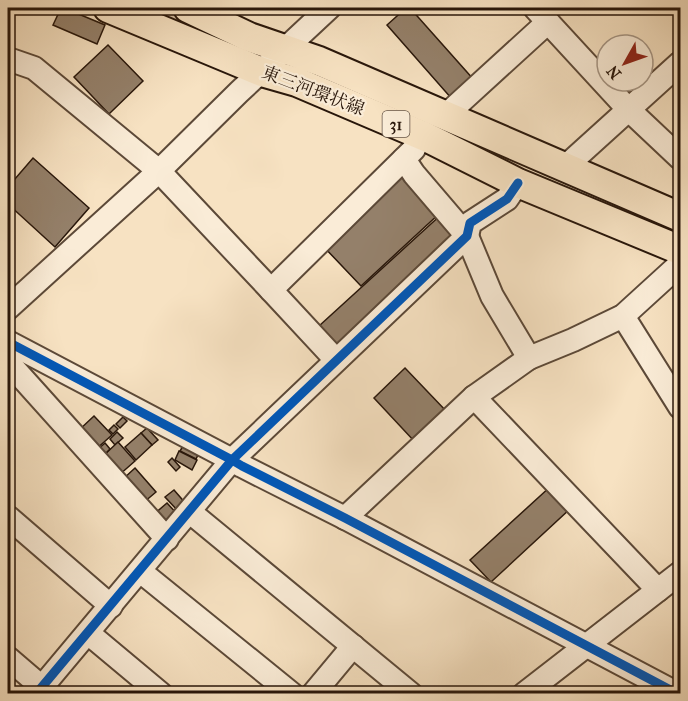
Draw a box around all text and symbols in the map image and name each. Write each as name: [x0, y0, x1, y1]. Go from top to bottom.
north arrow: [595, 33, 655, 93]
text: N: [602, 61, 625, 83]
street label: 東三河環状線: [259, 62, 367, 120]
road number: 31: [382, 111, 410, 137]

